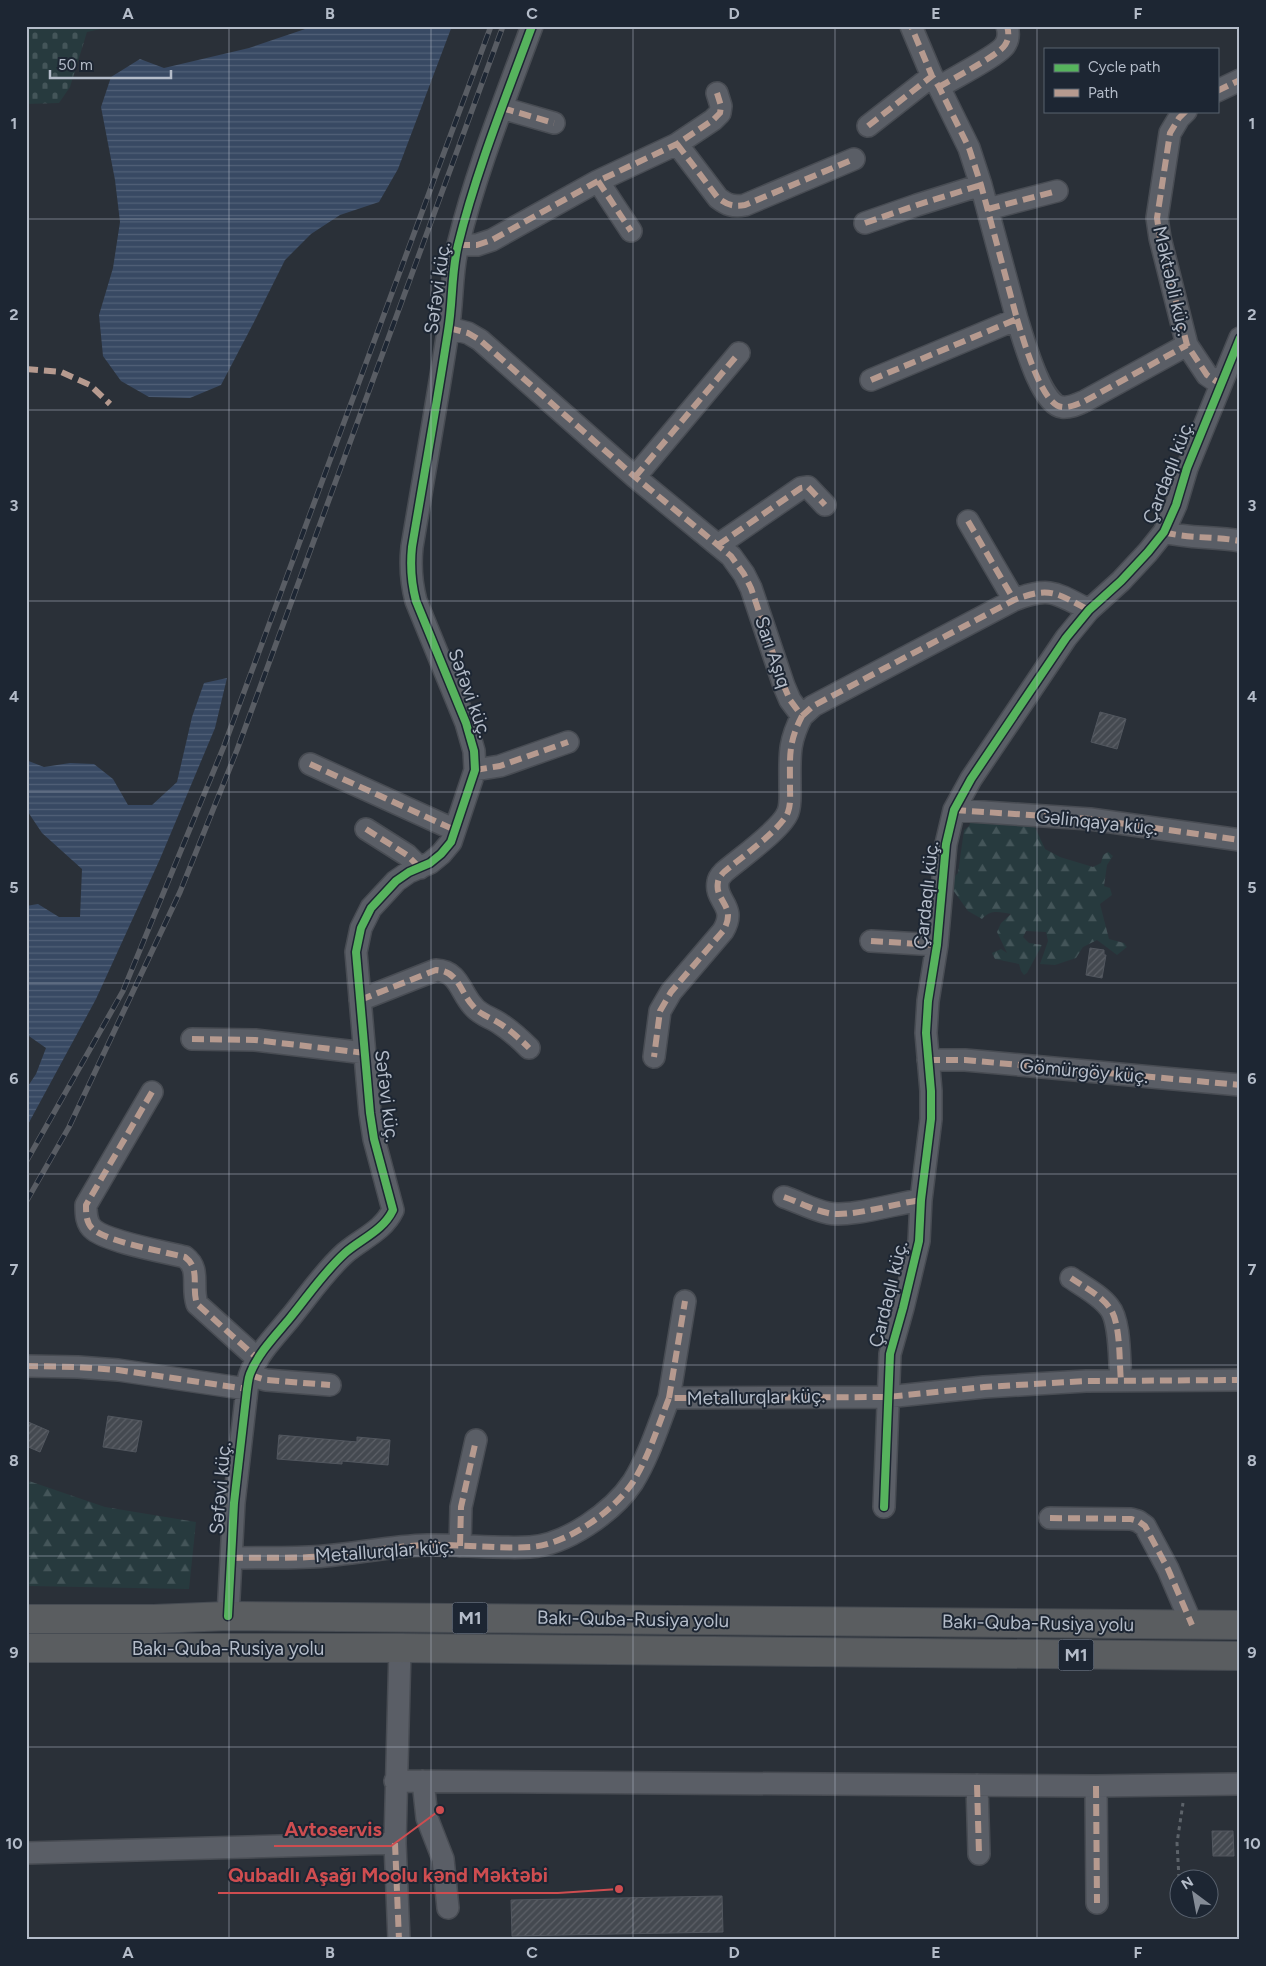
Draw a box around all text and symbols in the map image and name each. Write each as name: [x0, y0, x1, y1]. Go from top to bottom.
text: A: [122, 4, 134, 23]
text: B: [325, 4, 335, 23]
text: C: [526, 4, 538, 23]
text: D: [728, 4, 740, 23]
text: E: [931, 4, 941, 23]
text: F: [1134, 4, 1143, 23]
scale bar: [50, 48, 171, 80]
legend: [1044, 48, 1218, 112]
text: 50 m: [58, 56, 93, 74]
text: Cycle path: [1088, 58, 1160, 76]
text: Path: [1088, 84, 1118, 102]
text: 1: [11, 114, 17, 133]
text: 1: [1249, 114, 1255, 133]
street label: Məktəbli küç.: [1148, 224, 1196, 338]
street label: Səfəvi küç.: [419, 240, 455, 336]
text: 2: [9, 305, 19, 324]
text: 2: [1247, 305, 1257, 324]
street label: Çardaqlı küç.: [1138, 417, 1198, 527]
text: 3: [10, 496, 19, 515]
text: 3: [1248, 496, 1257, 515]
street label: Sarı Aşıq: [750, 613, 796, 691]
street label: Səfəvi küç.: [443, 645, 497, 741]
text: 4: [9, 687, 19, 706]
text: 4: [1247, 687, 1257, 706]
street label: Gəlinqaya küç.: [1035, 804, 1159, 840]
street label: Çardaqlı küç.: [909, 840, 943, 950]
text: 5: [9, 878, 19, 897]
text: 5: [1247, 878, 1257, 897]
street label: Səfəvi küç.: [370, 1049, 404, 1144]
street label: Gömürgöy küç.: [1019, 1054, 1149, 1088]
text: 6: [9, 1069, 19, 1088]
text: 6: [1247, 1069, 1257, 1088]
street label: Çardaqlı küç.: [864, 1238, 912, 1350]
text: 7: [10, 1260, 19, 1279]
text: 7: [1248, 1260, 1257, 1279]
street label: Metallurqlar küç.: [686, 1384, 826, 1410]
street label: Səfəvi küç.: [204, 1441, 236, 1535]
text: 8: [9, 1451, 19, 1470]
text: 8: [1247, 1451, 1257, 1470]
street label: Metallurqlar küç.: [314, 1535, 454, 1567]
road number: M1: [452, 1602, 488, 1634]
street label: Bakı-Quba-Rusiya yolu: [537, 1606, 729, 1632]
street label: Bakı-Quba-Rusiya yolu: [942, 1610, 1134, 1636]
street label: Bakı-Quba-Rusiya yolu: [132, 1637, 324, 1660]
road number: M1: [1058, 1640, 1094, 1670]
text: 9: [9, 1643, 19, 1662]
text: 9: [1247, 1643, 1257, 1662]
callout: Avtoservis: [274, 1811, 391, 1846]
text: Avtoservis: [284, 1817, 382, 1841]
text: 10: [5, 1834, 23, 1853]
text: 10: [1243, 1834, 1261, 1853]
callout: Qubadlı Aşağı Moolu kənd Məktəbi: [218, 1858, 558, 1893]
text: Qubadlı Aşağı Moolu kənd Məktəbi: [228, 1863, 548, 1887]
north arrow: [1168, 1868, 1218, 1918]
text: N: [1178, 1873, 1196, 1893]
text: A: [122, 1943, 134, 1962]
text: B: [325, 1943, 335, 1962]
text: C: [526, 1943, 538, 1962]
text: D: [728, 1943, 740, 1962]
text: E: [931, 1943, 941, 1962]
text: F: [1134, 1943, 1143, 1962]

